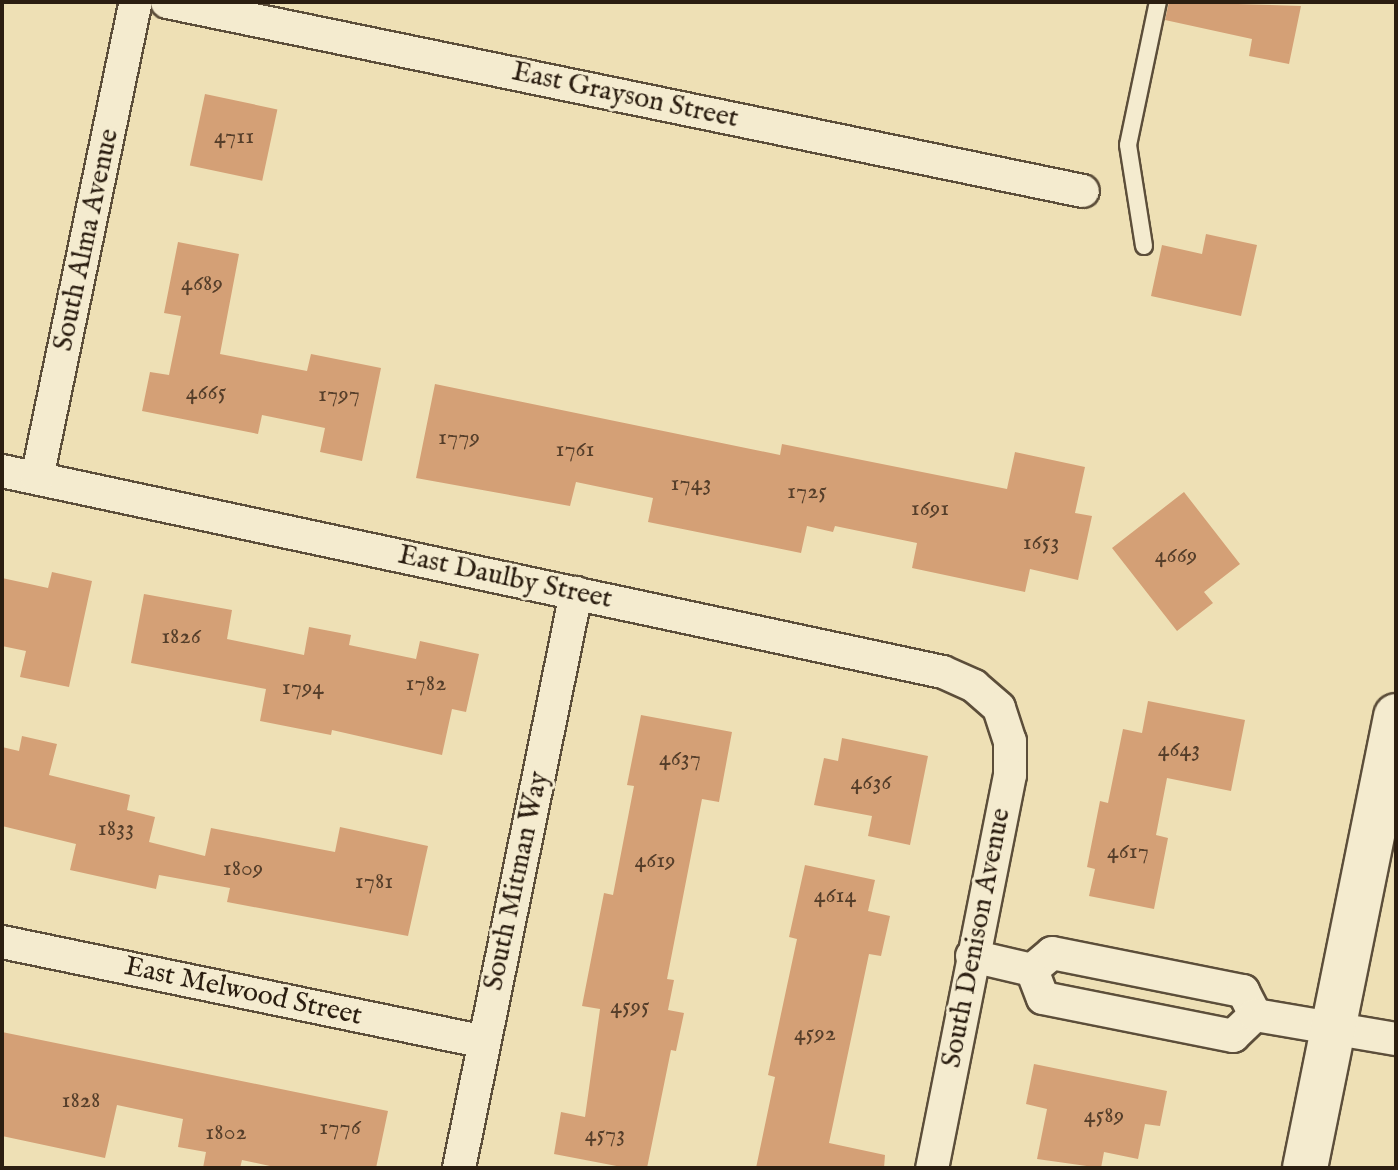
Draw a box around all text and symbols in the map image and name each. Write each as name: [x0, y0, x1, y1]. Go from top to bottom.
street label: East Grayson Street: [509, 56, 741, 136]
house number: 4711: [214, 123, 254, 151]
street label: South Alma Avenue: [47, 126, 127, 354]
house number: 4689: [181, 270, 223, 298]
house number: 4665: [186, 379, 226, 407]
house number: 1797: [318, 381, 360, 409]
house number: 1779: [438, 424, 480, 452]
house number: 1761: [555, 436, 595, 464]
house number: 1743: [671, 470, 711, 498]
house number: 1725: [787, 478, 827, 506]
house number: 1691: [911, 495, 949, 523]
house number: 1653: [1023, 529, 1059, 557]
street label: East Daulby Street: [395, 539, 615, 617]
house number: 4669: [1155, 542, 1197, 570]
house number: 1826: [161, 623, 201, 651]
house number: 1782: [406, 670, 446, 698]
house number: 1794: [282, 674, 324, 702]
house number: 4643: [1158, 736, 1200, 764]
house number: 4637: [659, 745, 701, 773]
street label: South Mitman Way: [477, 768, 557, 994]
house number: 4636: [851, 769, 891, 797]
street label: South Denison Avenue: [935, 805, 1019, 1071]
house number: 1833: [98, 815, 134, 843]
house number: 4617: [1107, 838, 1149, 866]
house number: 4619: [634, 847, 676, 875]
house number: 1809: [223, 855, 263, 883]
house number: 1781: [355, 868, 393, 896]
house number: 4614: [814, 882, 856, 910]
street label: East Melwood Street: [121, 950, 365, 1034]
house number: 4595: [610, 993, 650, 1021]
house number: 4592: [794, 1020, 836, 1048]
house number: 1828: [61, 1087, 101, 1115]
house number: 4589: [1084, 1102, 1124, 1130]
house number: 1776: [319, 1114, 361, 1142]
house number: 1802: [205, 1119, 247, 1147]
house number: 4573: [585, 1121, 625, 1149]

